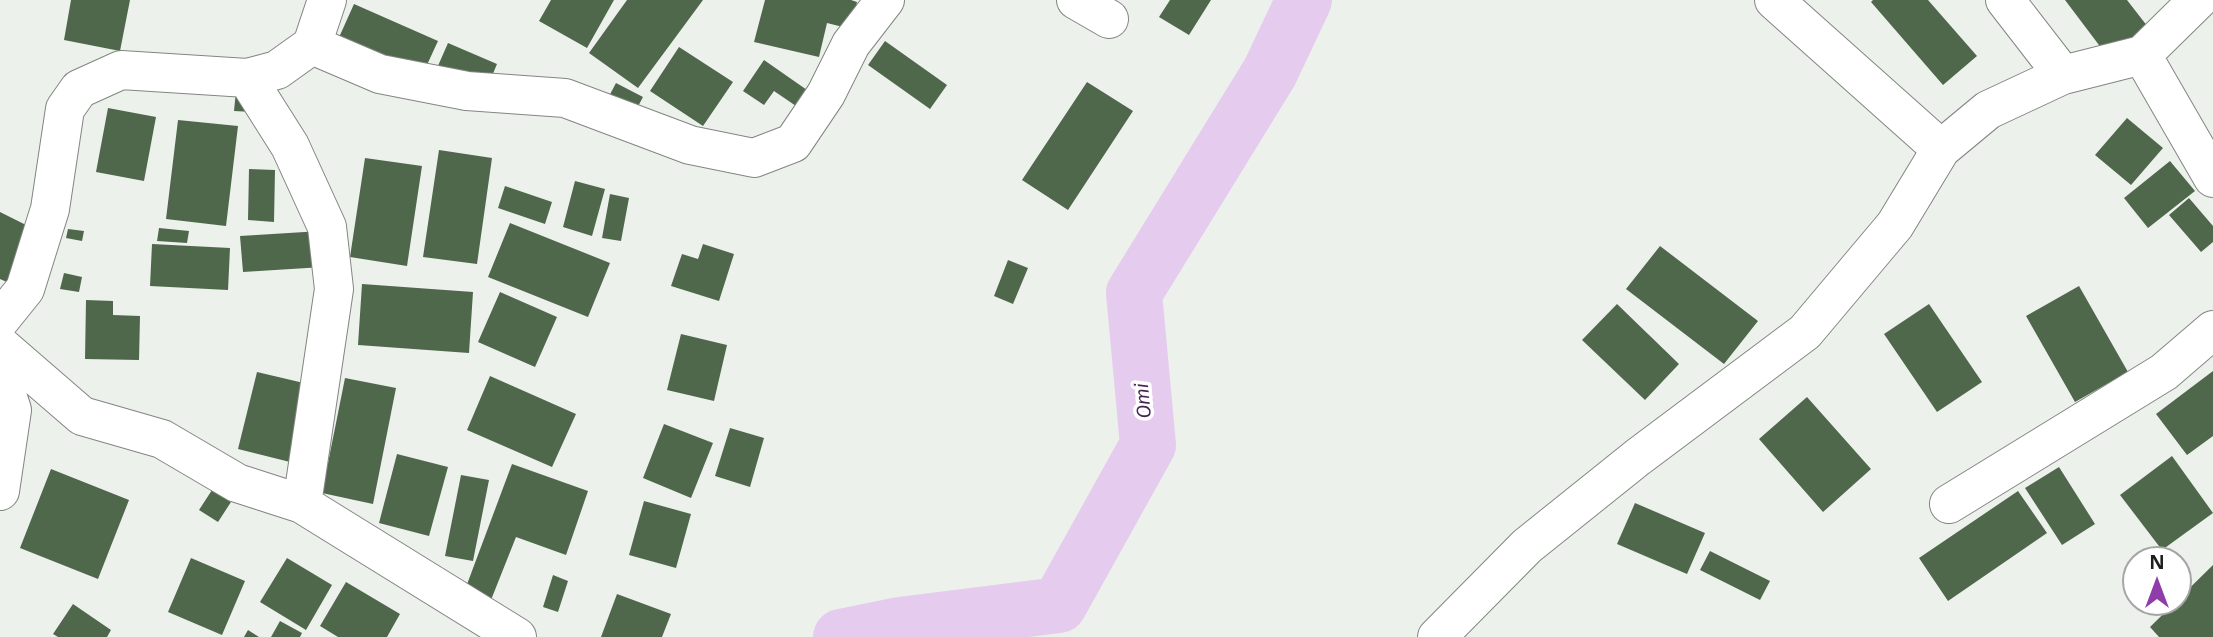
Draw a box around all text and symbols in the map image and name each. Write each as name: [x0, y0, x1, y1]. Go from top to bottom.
water label: Omi: [1131, 382, 1157, 420]
north arrow: [2122, 546, 2192, 616]
text: N: [2149, 549, 2165, 575]

